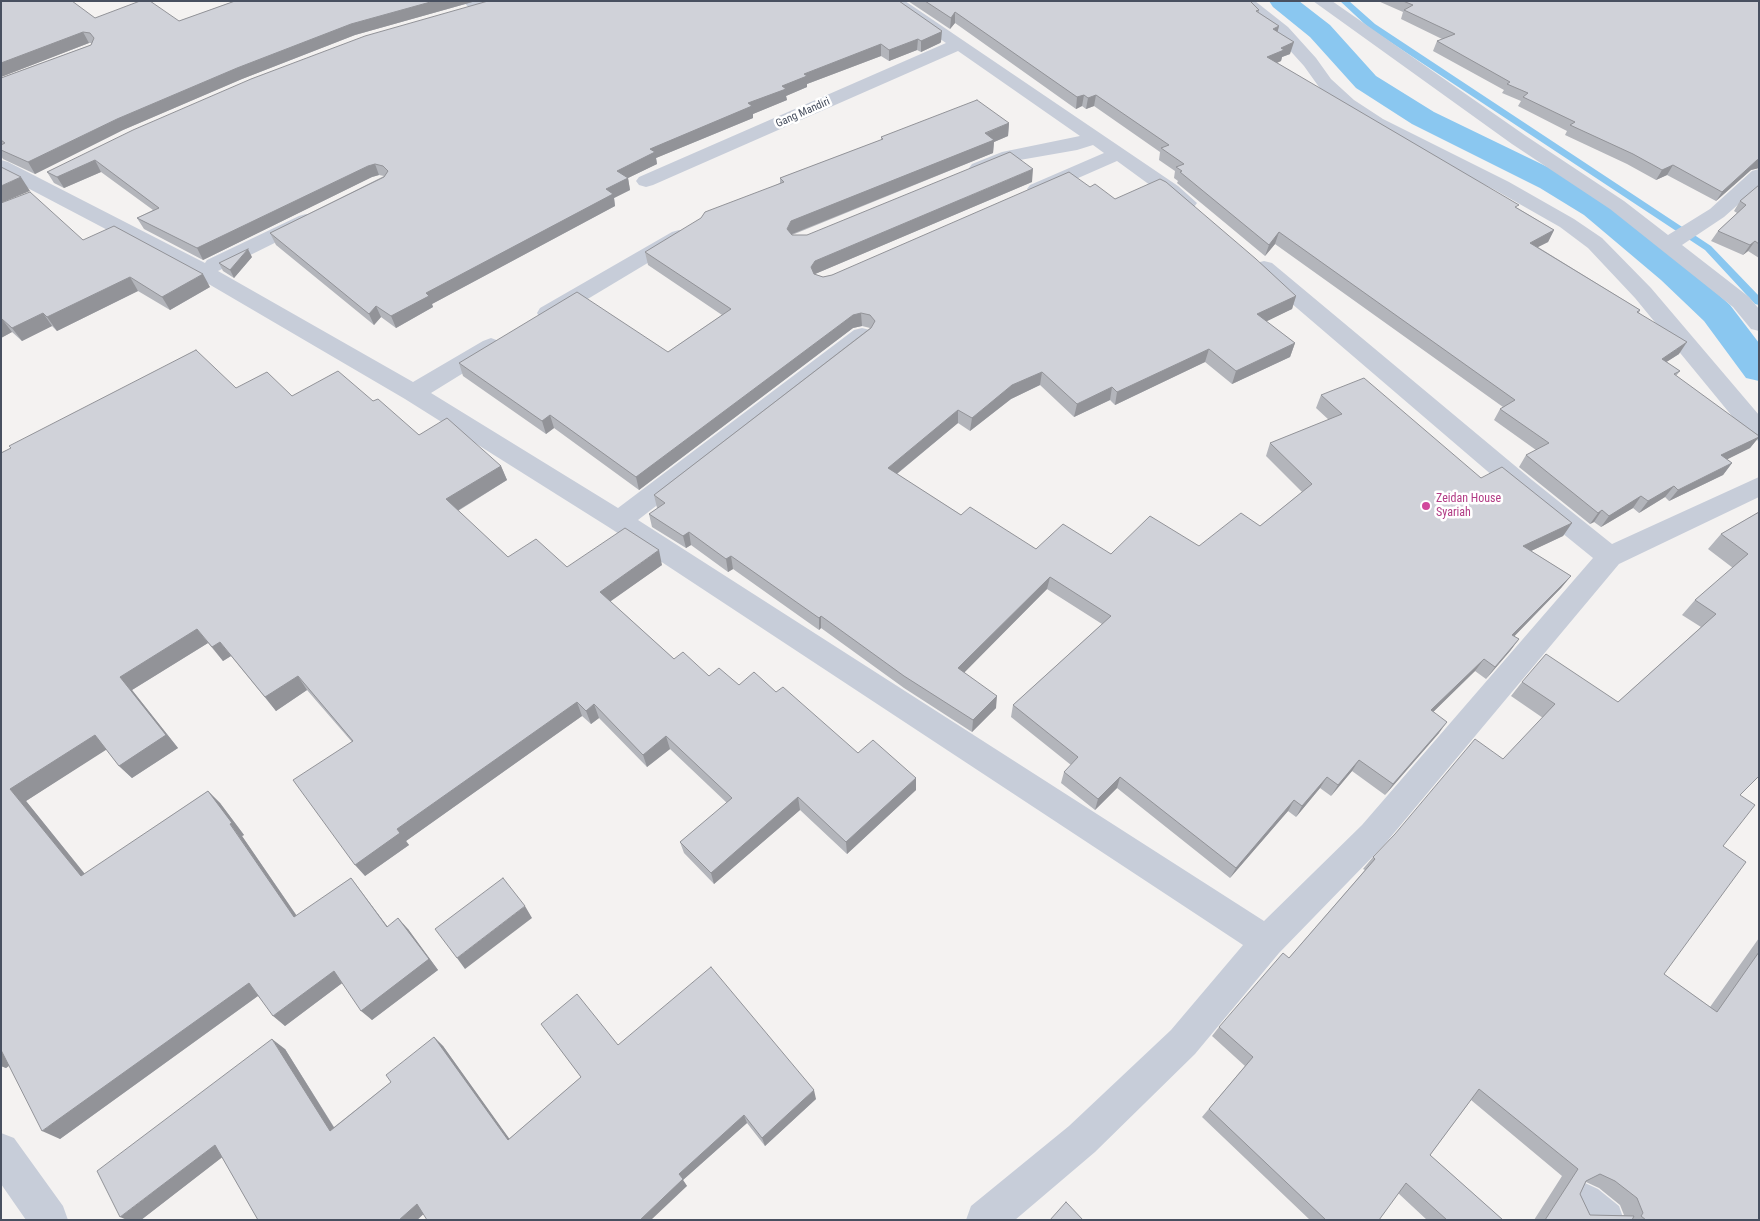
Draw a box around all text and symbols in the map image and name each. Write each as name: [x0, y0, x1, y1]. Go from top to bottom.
street label: Gang Mandiri: [774, 95, 832, 131]
place label: Zeidan House Syariah: [1436, 492, 1501, 520]
marker: Zeidan House Syariah: [1420, 500, 1432, 512]

